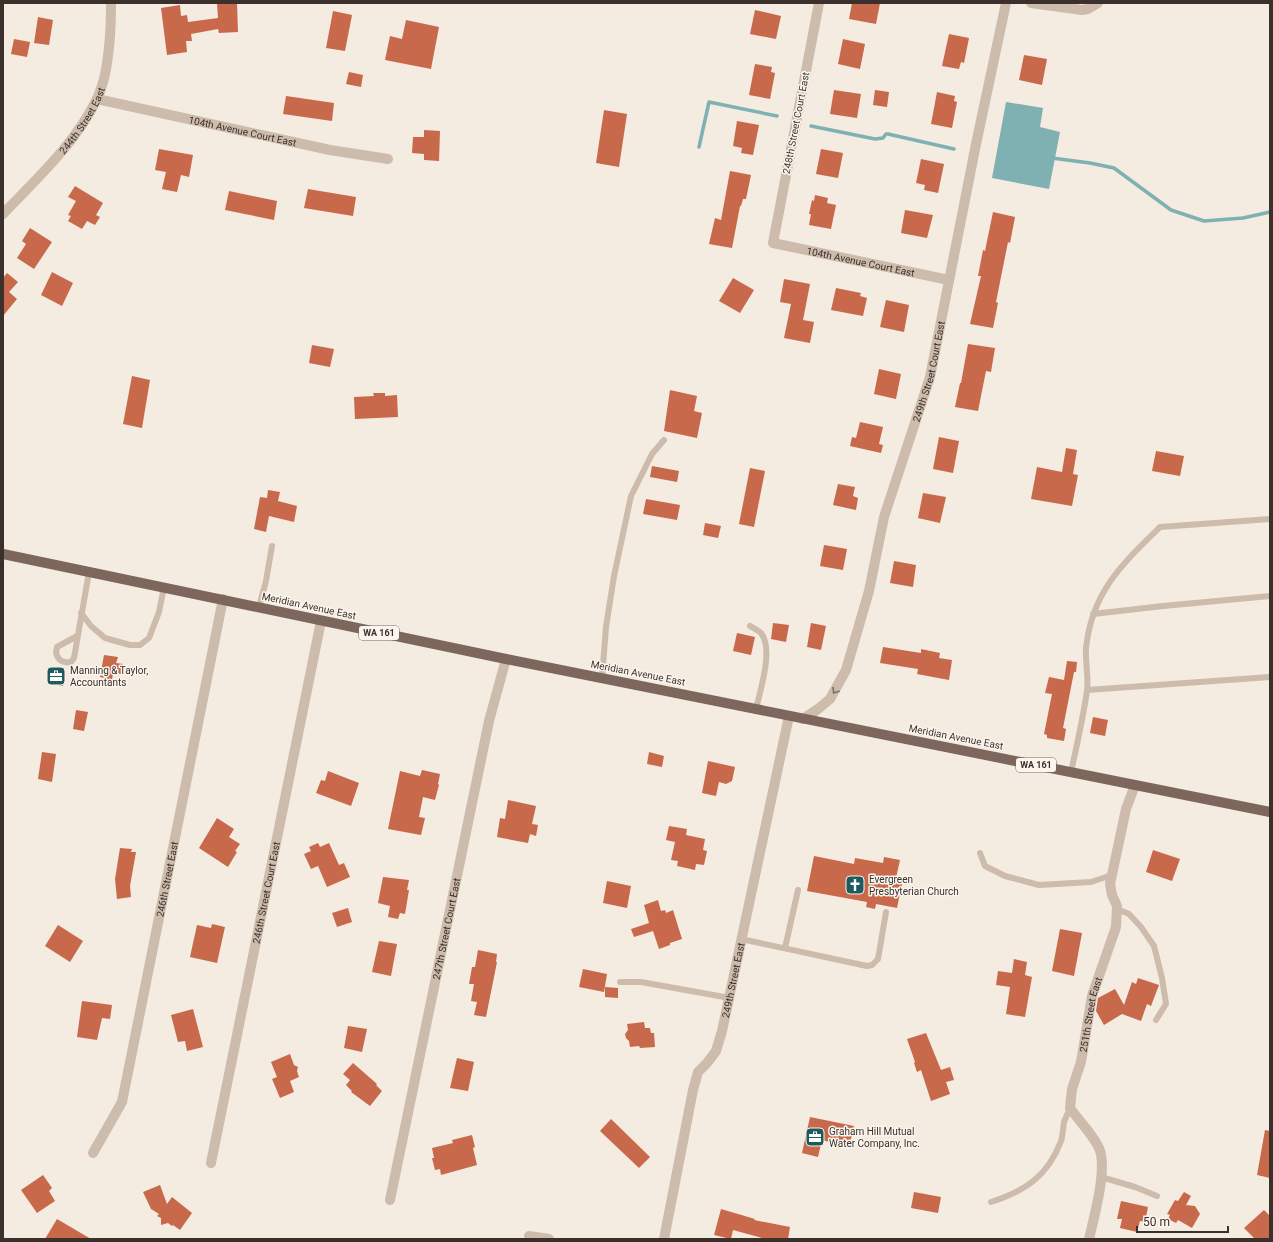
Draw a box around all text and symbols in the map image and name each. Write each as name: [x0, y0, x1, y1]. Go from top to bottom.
street label: 248th Street Court East: [781, 71, 811, 175]
street label: 244th Street East: [57, 86, 107, 156]
street label: 104th Avenue Court East: [188, 114, 298, 148]
street label: 104th Avenue Court East: [806, 245, 916, 278]
street label: 249th Street Court East: [910, 320, 946, 423]
street label: Meridian Avenue East: [261, 591, 357, 621]
road number: WA 161: [359, 626, 399, 640]
street label: Meridian Avenue East: [590, 658, 686, 688]
office icon: Manning & Taylor, Accountants: [45, 665, 67, 687]
place label: Manning & Taylor, Accountants: [70, 665, 148, 688]
one-way arrow: [832, 687, 840, 694]
street label: Meridian Avenue East: [908, 722, 1004, 752]
road number: WA 161: [1016, 758, 1056, 772]
street label: 246th Street East: [154, 840, 180, 918]
street label: 246th Street Court East: [250, 841, 282, 944]
church icon: Evergreen Presbyterian Church: [844, 874, 866, 896]
place label: Evergreen Presbyterian Church: [869, 874, 959, 897]
street label: 247th Street Court East: [430, 877, 462, 981]
street label: 249th Street East: [719, 942, 746, 1019]
street label: 251th Street East: [1077, 976, 1104, 1053]
office icon: Graham Hill Mutual Water Company, Inc.: [804, 1126, 826, 1148]
place label: Graham Hill Mutual Water Company, Inc.: [829, 1126, 920, 1149]
scale bar: [1137, 1208, 1228, 1234]
text: 50 m: [1143, 1215, 1170, 1229]

